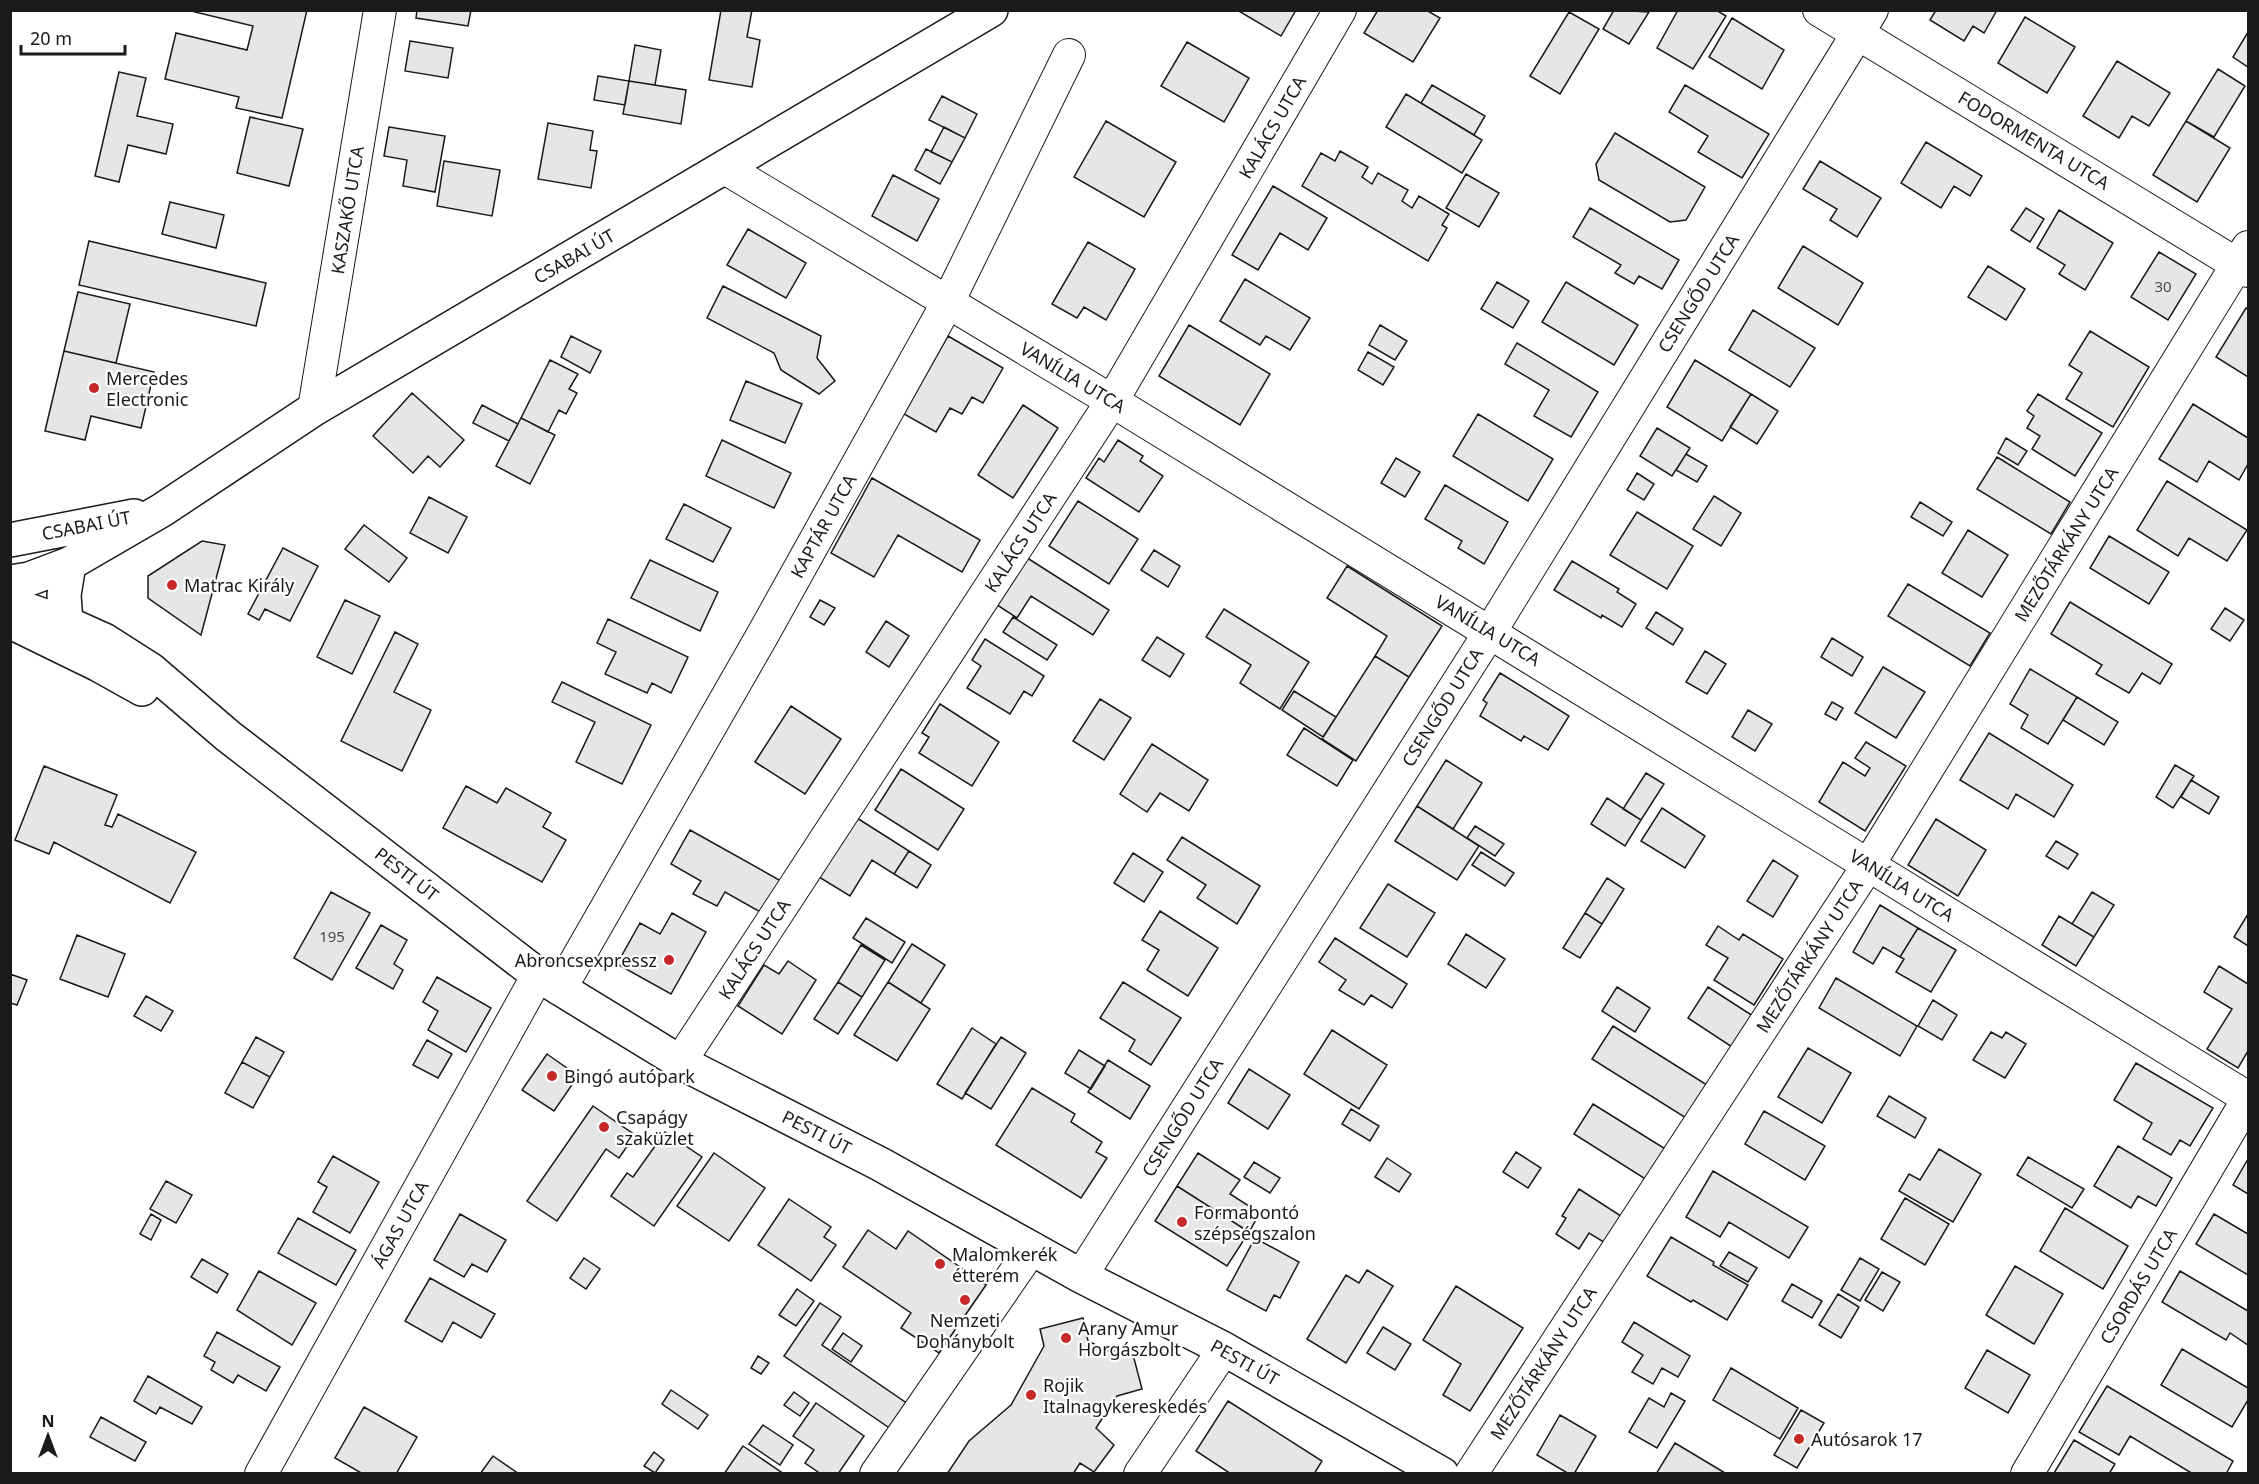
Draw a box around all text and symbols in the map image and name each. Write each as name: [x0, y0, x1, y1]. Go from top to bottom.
scale bar: [21, 18, 124, 56]
text: 20 m: [30, 26, 72, 50]
street label: KALÁCS UTCA: [1233, 71, 1311, 183]
street label: FODORMENTA UTCA: [1954, 85, 2115, 195]
street label: KASZAKŐ UTCA: [325, 144, 369, 276]
street label: CSABAI ÚT: [529, 223, 619, 289]
street label: CSENGŐD UTCA: [1652, 229, 1744, 357]
house number: 30: [2154, 276, 2172, 296]
street label: VANÍLIA UTCA: [1016, 336, 1131, 418]
place label: Mercedes Electronic: [106, 366, 189, 411]
marker: Mercedes Electronic: [87, 381, 101, 395]
street label: MEZŐTÁRKÁNY UTCA: [2009, 462, 2124, 626]
street label: KAPTÁR UTCA: [785, 469, 862, 582]
street label: KALÁCS UTCA: [979, 487, 1062, 597]
street label: CSABAI ÚT: [40, 505, 132, 545]
place label: Matrac Király: [184, 573, 295, 597]
marker: Matrac Király: [165, 578, 179, 592]
street label: VANÍLIA UTCA: [1431, 589, 1546, 671]
street label: CSENGŐD UTCA: [1396, 643, 1488, 771]
street label: PESTI ÚT: [370, 842, 444, 906]
street label: VANÍLIA UTCA: [1845, 843, 1959, 927]
street label: MEZŐTÁRKÁNY UTCA: [1750, 874, 1868, 1037]
street label: KALÁCS UTCA: [713, 894, 796, 1004]
house number: 195: [319, 926, 345, 946]
place label: Abroncsexpressz: [515, 948, 657, 972]
marker: Abroncsexpressz: [662, 953, 676, 967]
street label: CSENGŐD UTCA: [1136, 1053, 1228, 1181]
place label: Bingó autópark: [564, 1064, 695, 1088]
marker: Bingó autópark: [545, 1069, 559, 1083]
street label: PESTI ÚT: [778, 1104, 856, 1160]
place label: Csapágy szaküzlet: [616, 1105, 694, 1150]
marker: Csapágy szaküzlet: [597, 1120, 611, 1134]
street label: ÁGAS UTCA: [366, 1176, 434, 1272]
place label: Formabontó szépségszalon: [1194, 1200, 1316, 1245]
marker: Formabontó szépségszalon: [1175, 1215, 1189, 1229]
street label: CSORDÁS UTCA: [2094, 1223, 2182, 1348]
place label: Malomkerék étterem: [952, 1242, 1058, 1287]
marker: Malomkerék étterem: [933, 1257, 947, 1271]
street label: MEZŐTÁRKÁNY UTCA: [1484, 1281, 1602, 1444]
marker: Nemzeti Dohánybolt: [958, 1293, 972, 1307]
place label: Nemzeti Dohánybolt: [916, 1308, 1015, 1353]
place label: Arany Amur Horgászbolt: [1078, 1316, 1181, 1361]
marker: Arany Amur Horgászbolt: [1059, 1331, 1073, 1345]
street label: PESTI ÚT: [1206, 1333, 1284, 1391]
place label: Rojik Italnagykereskedés: [1043, 1373, 1207, 1418]
marker: Rojik Italnagykereskedés: [1024, 1388, 1038, 1402]
north arrow: [18, 1406, 78, 1466]
text: N: [41, 1410, 55, 1432]
place label: Autósarok 17: [1811, 1427, 1923, 1451]
marker: Autósarok 17: [1792, 1432, 1806, 1446]

